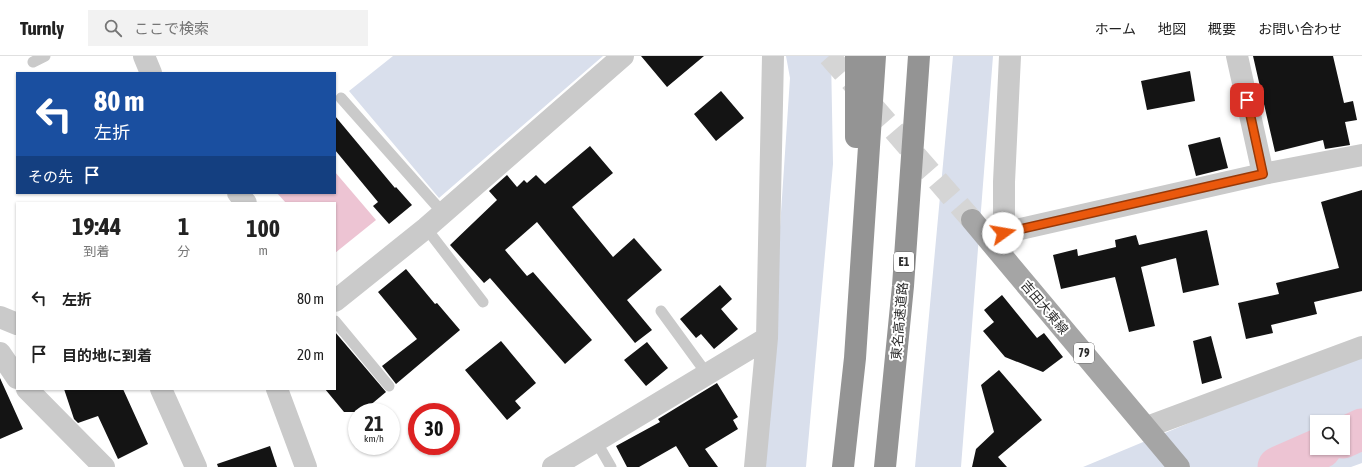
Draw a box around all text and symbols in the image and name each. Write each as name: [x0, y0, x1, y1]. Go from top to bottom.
search box: [88, 10, 368, 46]
text: Turnly: [20, 17, 64, 39]
icon: search: [102, 17, 124, 39]
text: ここで検索: [134, 20, 209, 37]
text: ホーム: [1094, 21, 1136, 37]
text: 地図: [1158, 21, 1186, 37]
text: 概要: [1208, 21, 1236, 37]
text: お問い合わせ: [1258, 21, 1342, 37]
pin: [1230, 83, 1264, 117]
text: 80 m: [94, 85, 144, 117]
icon: left: [28, 88, 80, 140]
icon: arrive: [1236, 89, 1258, 111]
text: 左折: [94, 122, 130, 143]
icon: arrive: [81, 164, 103, 186]
text: その先: [28, 168, 73, 185]
position arrow: [982, 212, 1024, 254]
text: 19:44: [72, 213, 121, 240]
text: 1: [178, 213, 189, 240]
text: 100: [246, 215, 280, 242]
text: m: [258, 243, 268, 258]
text: 到着: [84, 244, 110, 259]
text: 分: [177, 244, 190, 259]
road number: E1: [894, 252, 914, 272]
street label: 吉田大東線: [1018, 278, 1071, 337]
street label: 東名高速道路: [889, 282, 910, 361]
icon: left: [28, 287, 50, 309]
text: 80 m: [297, 290, 324, 307]
text: 左折: [62, 291, 92, 308]
icon: arrive: [28, 343, 50, 365]
road number: 79: [1074, 343, 1094, 363]
text: 20 m: [297, 346, 324, 363]
text: 目的地に到着: [62, 347, 152, 364]
speed limit sign: 30: [408, 403, 460, 455]
text: 21: [365, 412, 383, 435]
map controls: [1310, 415, 1350, 455]
button: search: [1310, 415, 1350, 455]
text: km/h: [364, 433, 384, 444]

